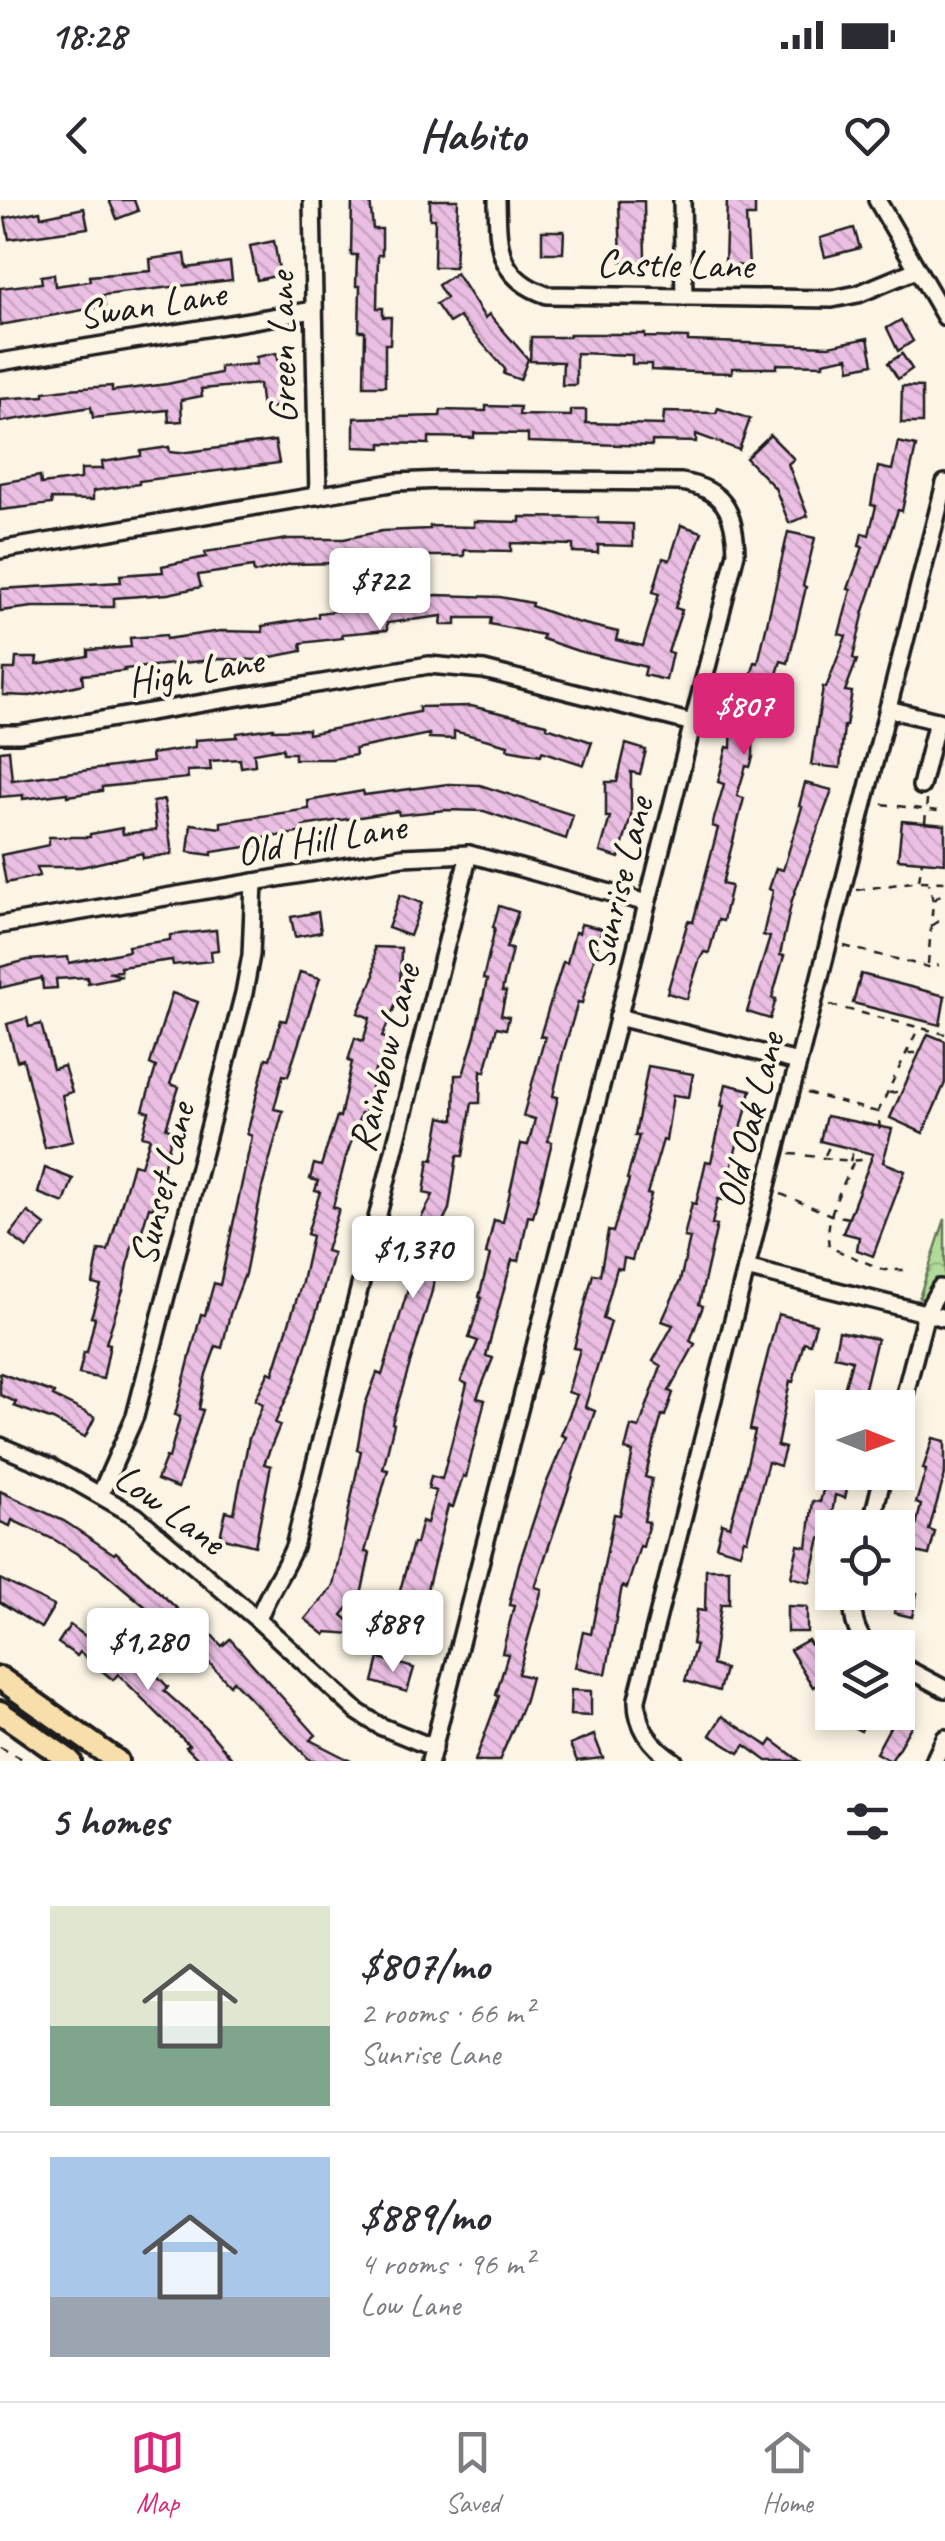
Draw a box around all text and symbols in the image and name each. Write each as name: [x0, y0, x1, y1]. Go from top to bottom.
text: 18:28: [50, 12, 126, 59]
text: Habito: [420, 107, 525, 164]
icon: back: [50, 108, 105, 163]
icon: heart: [840, 108, 895, 163]
street label: Castle Lane: [596, 238, 757, 290]
street label: Swan Lane: [75, 267, 232, 340]
street label: Green Lane: [256, 269, 308, 424]
pin: $722: [321, 548, 439, 633]
text: $722: [351, 560, 409, 601]
street label: High Lane: [123, 634, 270, 707]
pin: $807: [685, 673, 803, 758]
text: $807: [715, 685, 773, 726]
street label: Sunrise Lane: [574, 789, 665, 974]
street label: Old Hill Lane: [233, 801, 412, 877]
street label: Rainbow Lane: [337, 956, 432, 1157]
street label: Old Oak Lane: [704, 1024, 797, 1213]
street label: Sunset Lane: [118, 1095, 207, 1270]
pin: $1,370: [332, 1216, 494, 1301]
text: $1,370: [374, 1228, 452, 1269]
north arrow: [815, 1390, 915, 1490]
map controls: [815, 1390, 915, 1730]
street label: Low Lane: [105, 1452, 238, 1568]
button: locate: [815, 1510, 915, 1610]
pin: $889: [334, 1590, 452, 1675]
text: $889: [364, 1602, 422, 1643]
pin: $1,280: [67, 1608, 229, 1693]
text: $1,280: [109, 1620, 187, 1661]
button: layers: [815, 1630, 915, 1730]
icon: filters: [840, 1794, 895, 1849]
text: 5 homes: [50, 1795, 168, 1848]
text: $807/mo: [360, 1939, 489, 1992]
icon: home: [130, 1946, 250, 2066]
text: 2 rooms · 66 m²: [360, 1992, 533, 2033]
text: Sunrise Lane: [360, 2033, 500, 2074]
text: $889/mo: [360, 2190, 489, 2243]
icon: home: [130, 2197, 250, 2317]
text: 4 rooms · 96 m²: [360, 2243, 533, 2284]
text: Low Lane: [360, 2284, 460, 2325]
tab: Map: [130, 2425, 185, 2520]
tab: Saved: [445, 2425, 500, 2520]
tab: Home: [760, 2425, 815, 2520]

